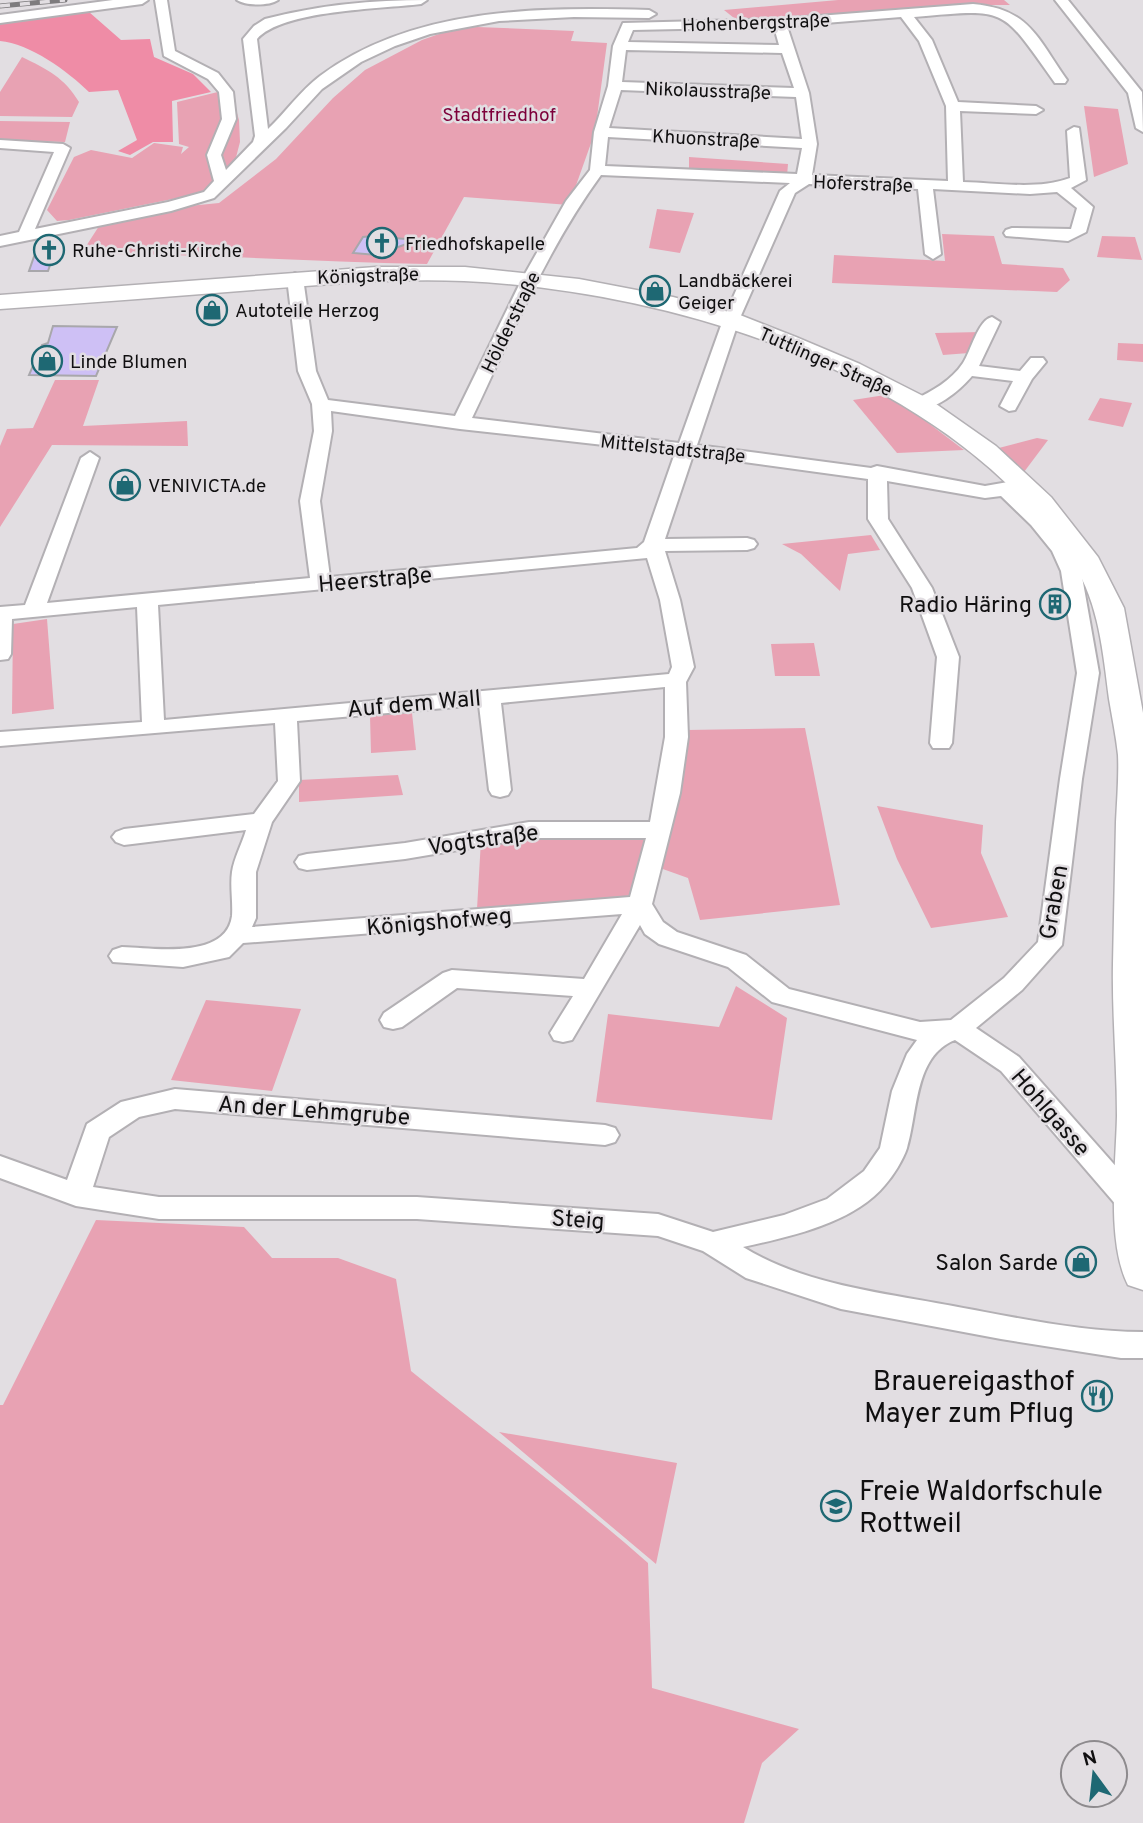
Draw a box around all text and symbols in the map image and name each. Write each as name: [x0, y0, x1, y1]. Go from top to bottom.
street label: Hohenbergstraße: [682, 9, 830, 39]
street label: Nikolausstraße: [645, 78, 771, 106]
park label: Stadtfriedhof: [442, 104, 556, 128]
street label: Khuonstraße: [651, 125, 760, 155]
street label: Hoferstraße: [812, 171, 913, 199]
church icon: Friedhofskapelle: [365, 226, 399, 260]
church icon: Ruhe-Christi-Kirche: [32, 233, 66, 267]
place label: Friedhofskapelle: [405, 233, 545, 257]
place label: Ruhe-Christi-Kirche: [72, 240, 242, 264]
street label: Königstraße: [317, 263, 419, 291]
street label: Hölderstraße: [477, 268, 547, 378]
place label: Landbäckerei Geiger: [678, 270, 793, 316]
shop icon: Landbäckerei Geiger: [638, 274, 672, 308]
shop icon: Autoteile Herzog: [195, 293, 229, 327]
place label: Autoteile Herzog: [235, 300, 380, 324]
street label: Tuttlinger Straße: [755, 323, 896, 403]
shop icon: Linde Blumen: [30, 344, 64, 378]
place label: Linde Blumen: [70, 351, 188, 375]
street label: Mittelstadtstraße: [599, 430, 747, 470]
shop icon: VENIVICTA.de: [108, 468, 142, 502]
place label: VENIVICTA.de: [148, 475, 266, 499]
street label: Heerstraße: [317, 562, 433, 601]
building icon: Radio Häring: [1038, 587, 1072, 621]
place label: Radio Häring: [899, 592, 1032, 621]
street label: Auf dem Wall: [346, 685, 482, 726]
street label: Vogtstraße: [426, 819, 541, 864]
street label: Graben: [1035, 863, 1076, 942]
street label: Königshofweg: [365, 903, 513, 944]
street label: Hohlgasse: [1003, 1064, 1095, 1163]
street label: An der Lehmgrube: [217, 1091, 411, 1134]
street label: Steig: [550, 1205, 605, 1238]
shop icon: Salon Sarde: [1064, 1245, 1098, 1279]
place label: Salon Sarde: [935, 1250, 1058, 1279]
place label: Brauereigasthof Mayer zum Pflug: [864, 1365, 1074, 1433]
restaurant icon: Brauereigasthof Mayer zum Pflug: [1080, 1379, 1114, 1413]
place label: Freie Waldorfschule Rottweil: [859, 1475, 1103, 1543]
school or university icon: Freie Waldorfschule Rottweil: [819, 1489, 853, 1523]
north arrow: [1059, 1739, 1129, 1809]
text: N: [1080, 1746, 1100, 1773]

